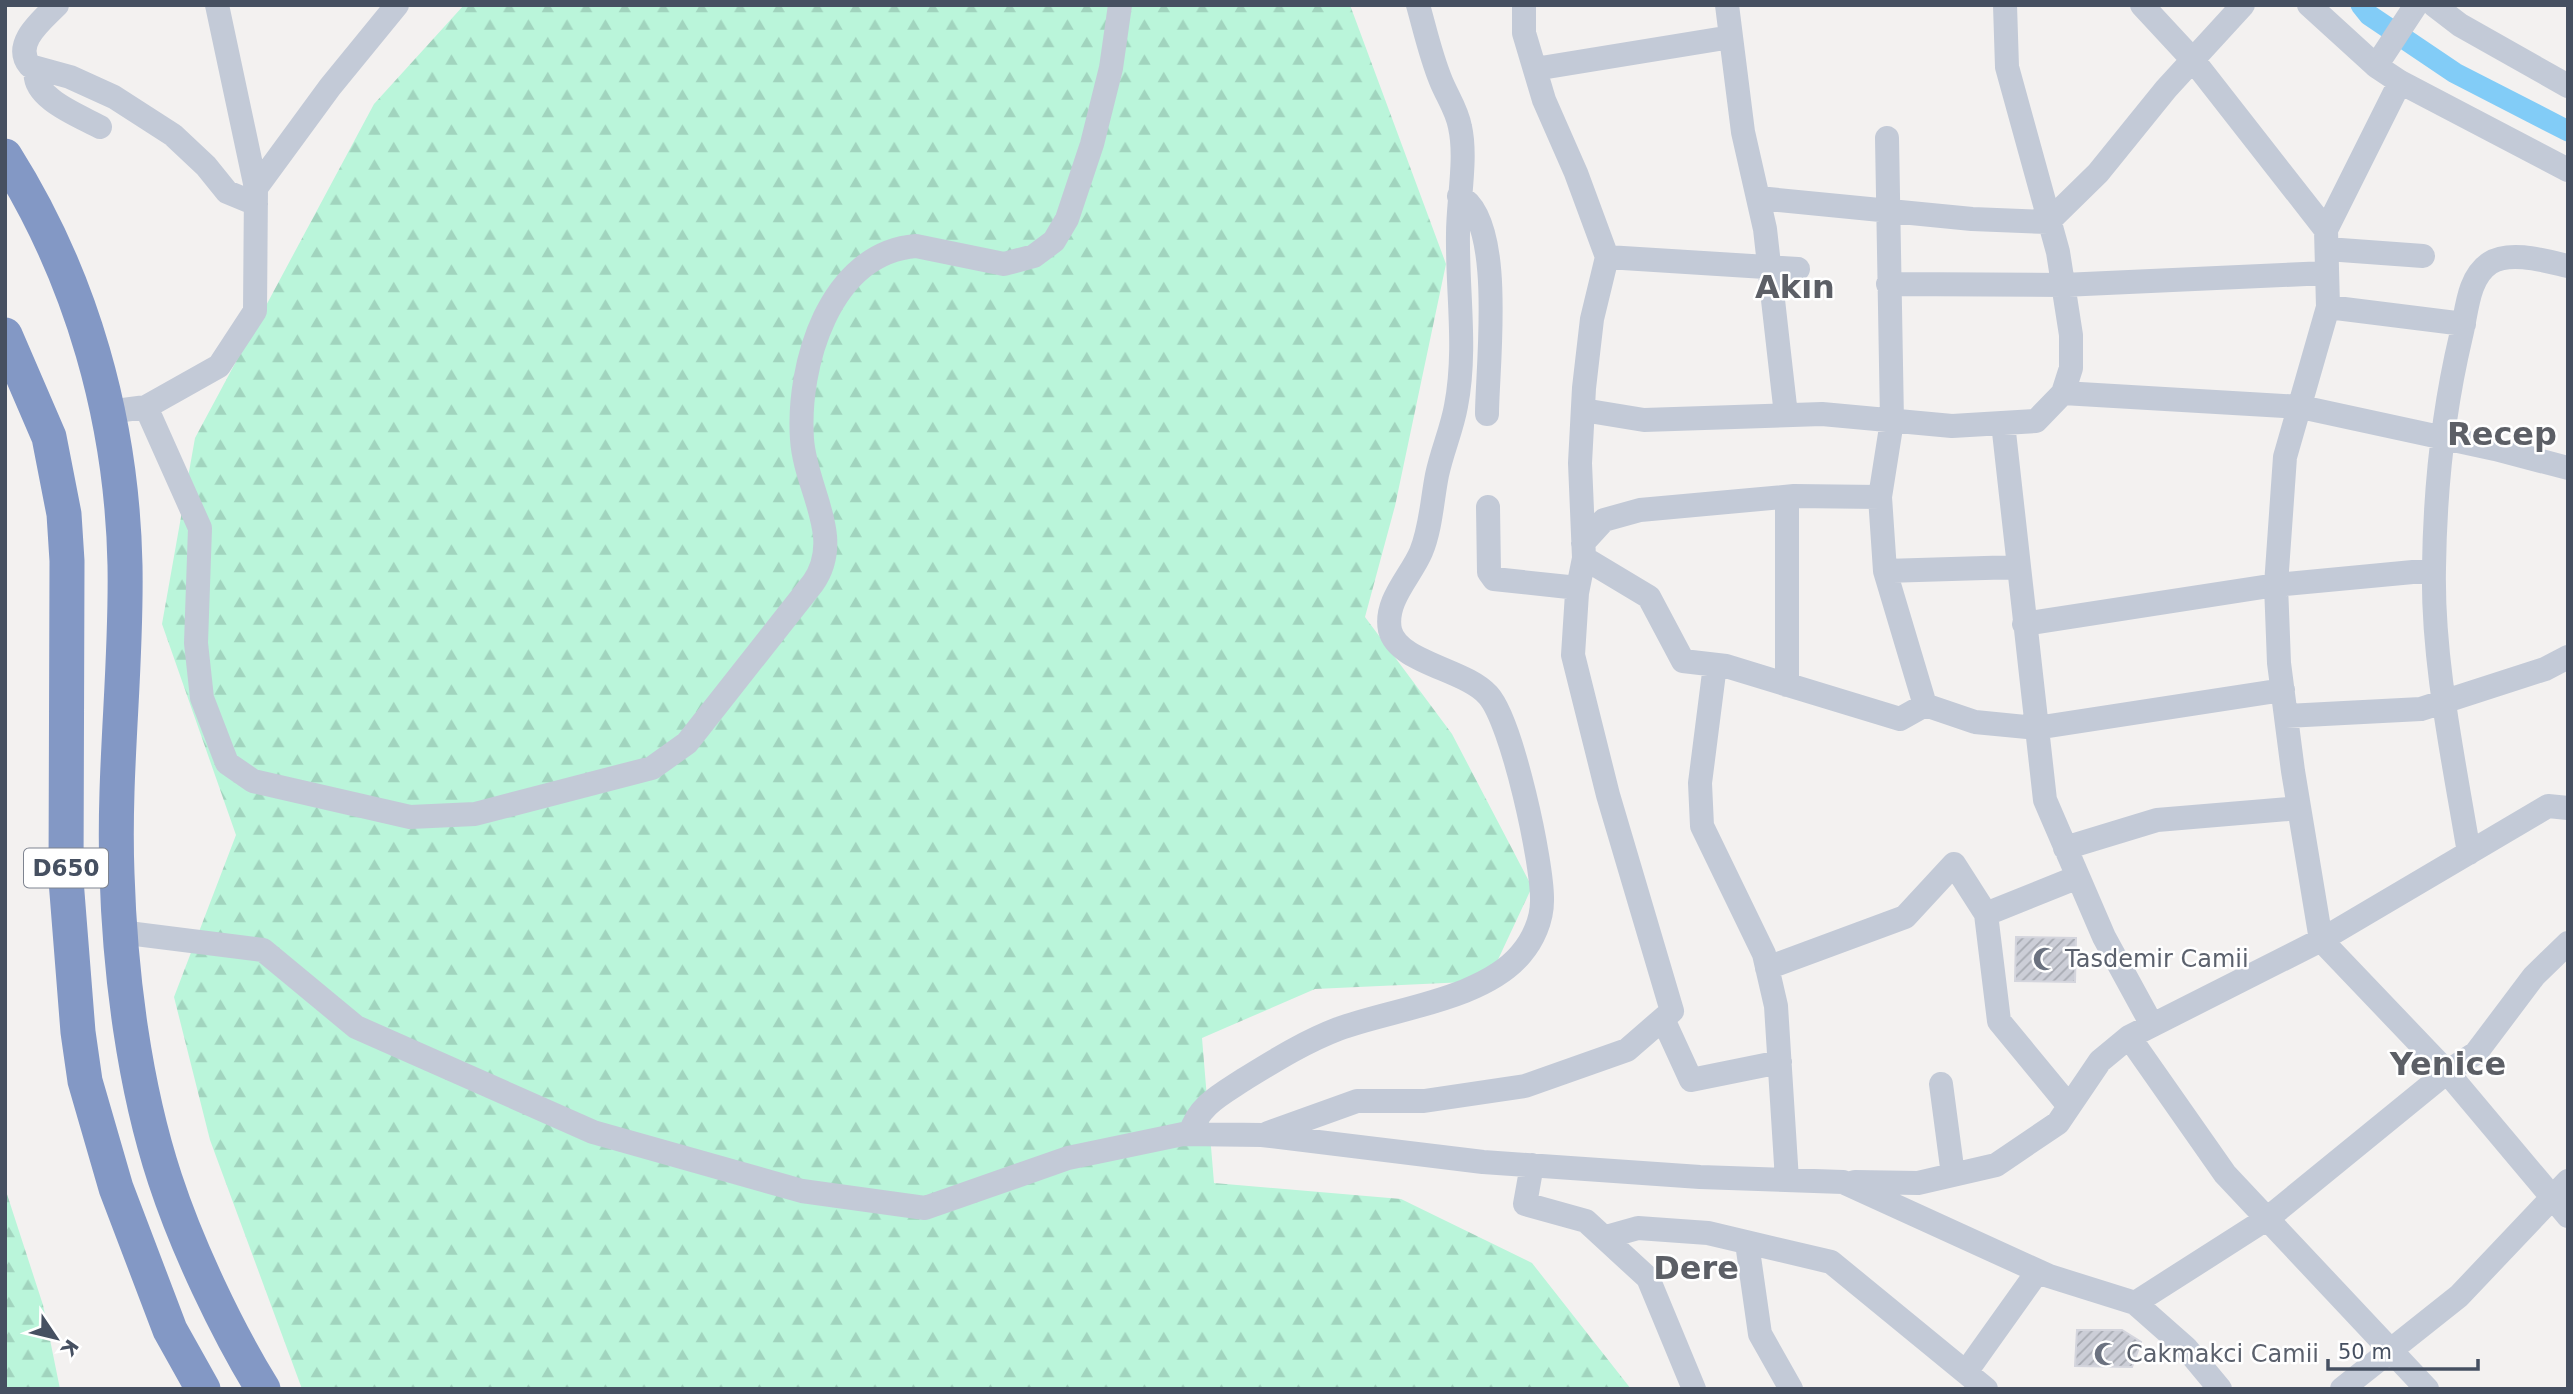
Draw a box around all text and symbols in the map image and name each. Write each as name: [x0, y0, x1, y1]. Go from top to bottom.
district label: Akın: [1755, 268, 1835, 306]
district label: Recep: [2447, 415, 2557, 453]
road number: D650: [24, 848, 108, 888]
mosque icon: Tasdemir Camii: [2031, 945, 2059, 973]
place label: Tasdemir Camii: [2064, 945, 2249, 973]
district label: Yenice: [2389, 1045, 2506, 1083]
district label: Dere: [1653, 1249, 1739, 1287]
north arrow: [21, 1303, 91, 1373]
scale bar: [2328, 1328, 2478, 1372]
text: K: [56, 1335, 83, 1361]
mosque icon: Cakmakci Camii: [2092, 1340, 2120, 1368]
place label: Cakmakci Camii: [2126, 1340, 2319, 1368]
text: 50 m: [2338, 1340, 2392, 1364]

